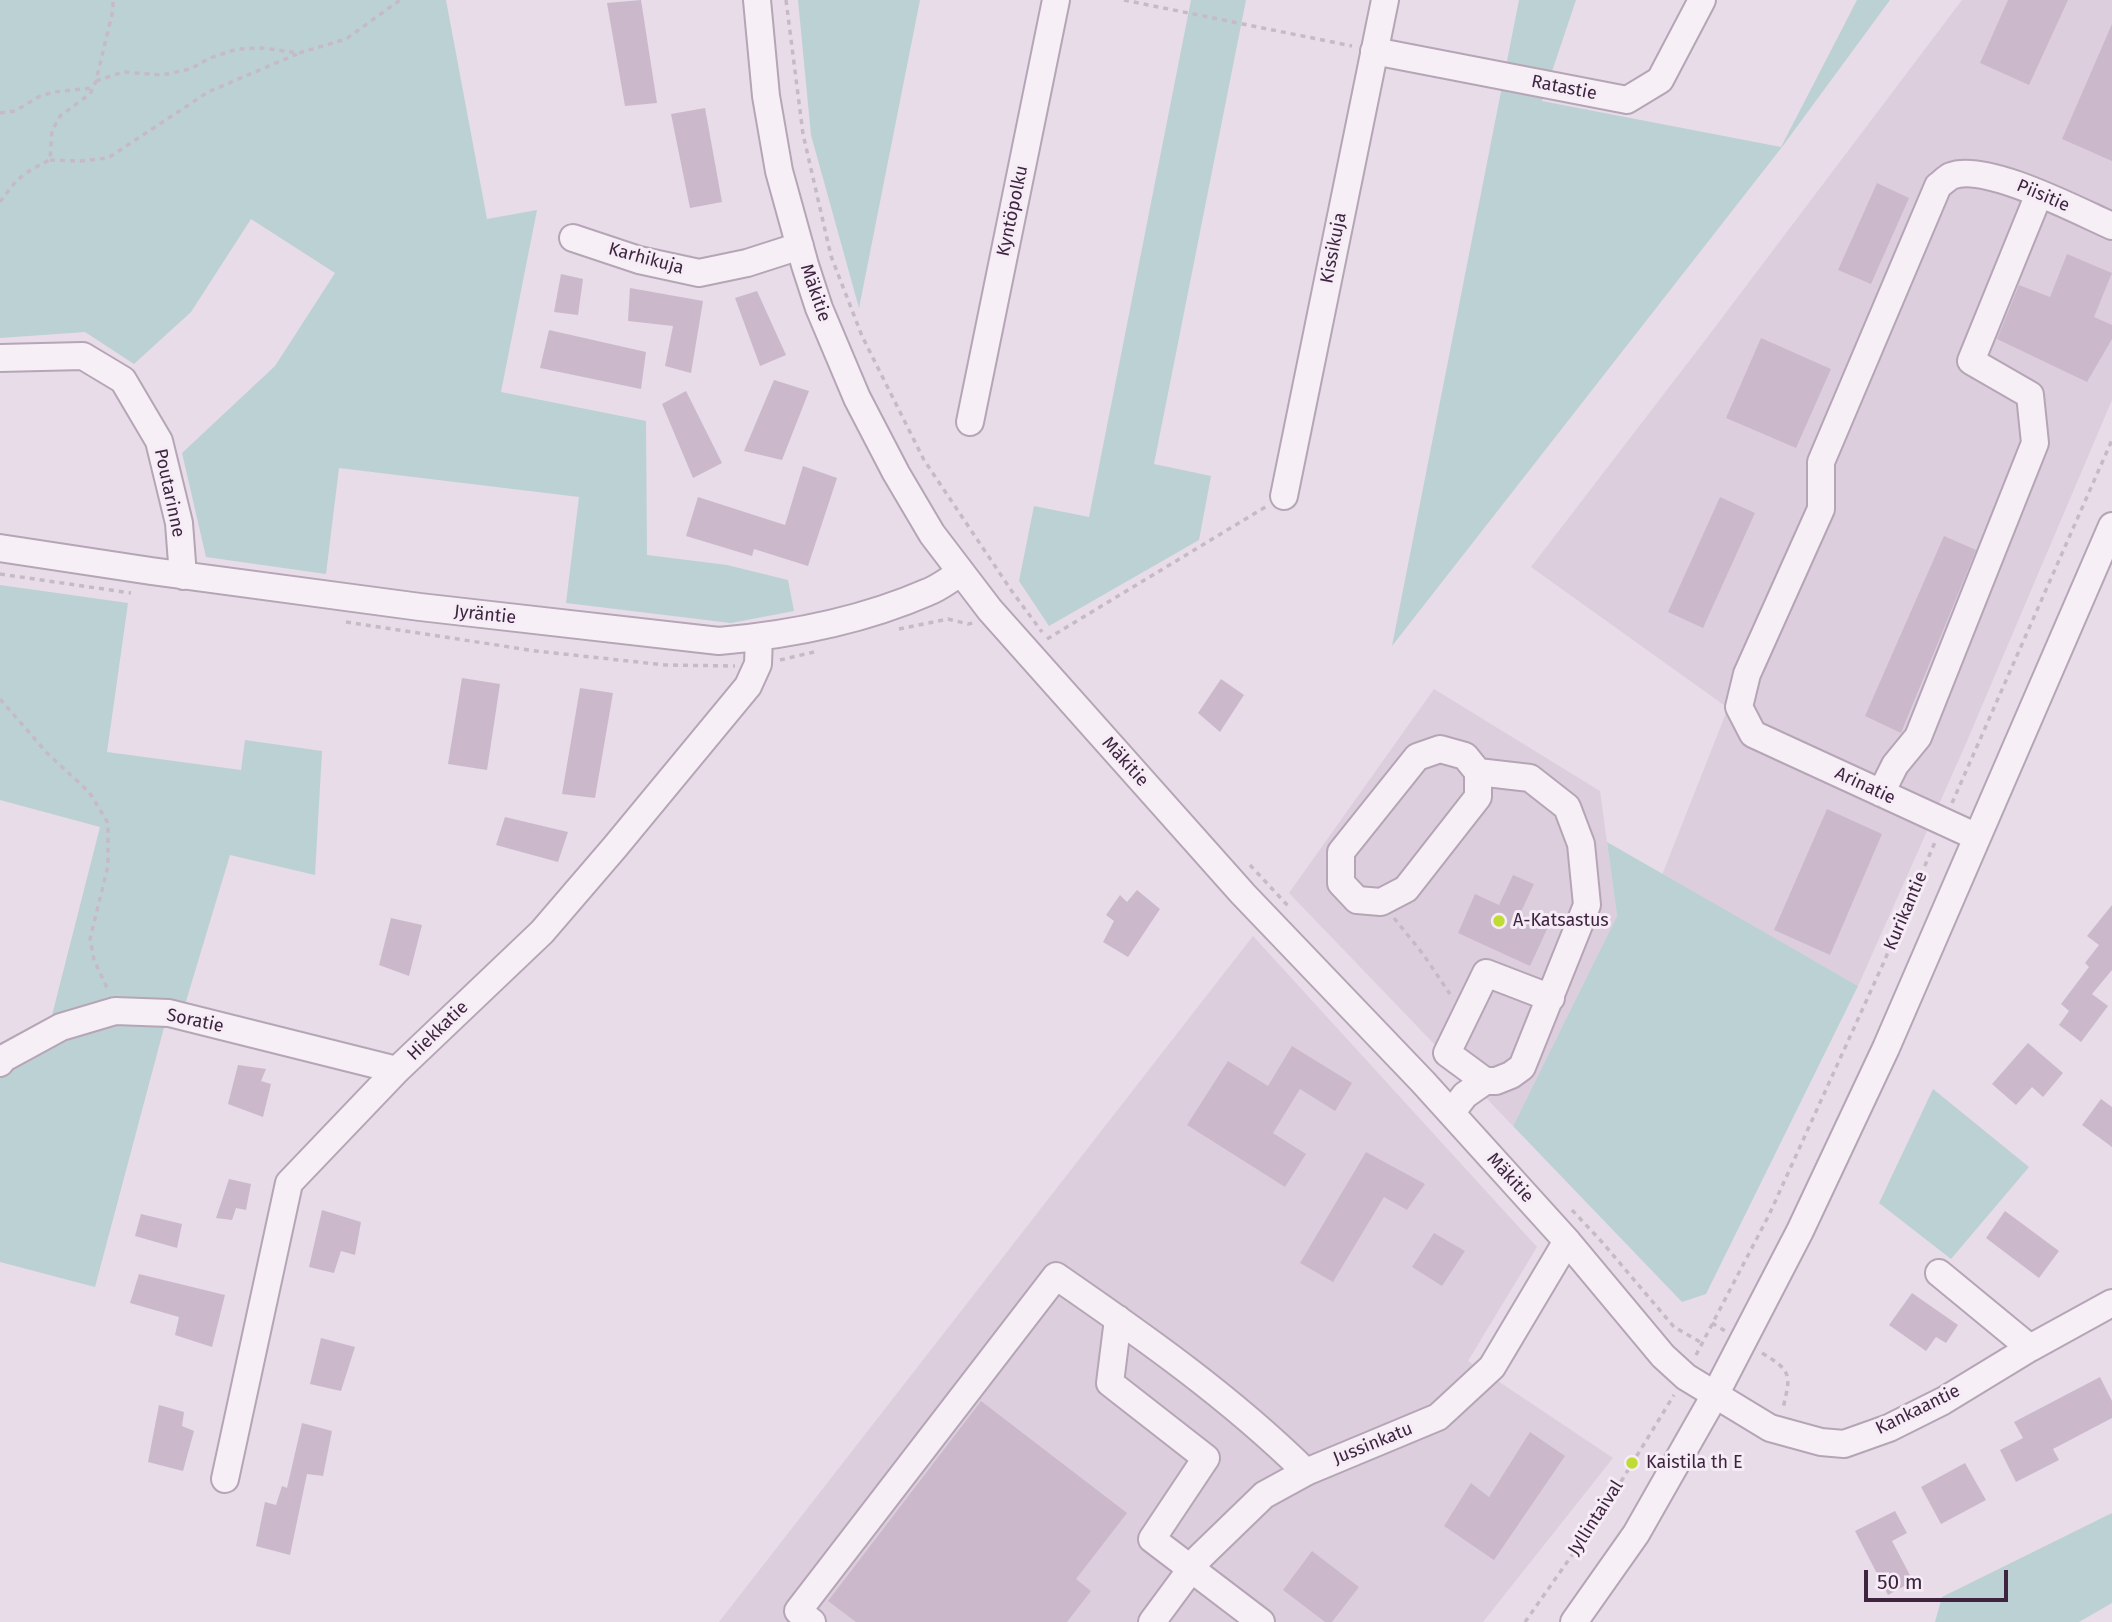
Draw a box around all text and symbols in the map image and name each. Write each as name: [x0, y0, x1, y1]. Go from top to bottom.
street label: Ratastie: [1529, 71, 1599, 105]
street label: Kyntöpolku: [993, 163, 1033, 259]
street label: Piisitie: [2013, 175, 2073, 217]
street label: Kissikuja: [1317, 211, 1351, 285]
street label: Karhikuja: [606, 239, 686, 279]
street label: Mäkitie: [795, 261, 835, 325]
street label: Poutarinne: [149, 447, 189, 539]
street label: Jyräntie: [453, 601, 517, 629]
street label: Mäkitie: [1097, 733, 1153, 791]
street label: Arinatie: [1831, 763, 1899, 809]
street label: Kurikantie: [1880, 868, 1932, 954]
place label: A-Katsastus: [1513, 910, 1609, 932]
marker: A-Katsastus: [1491, 913, 1507, 929]
street label: Hiekkatie: [403, 997, 473, 1065]
street label: Soratie: [164, 1004, 226, 1038]
street label: Mäkitie: [1482, 1149, 1538, 1207]
street label: Kankaantie: [1872, 1380, 1964, 1440]
street label: Jussinkatu: [1330, 1418, 1416, 1470]
place label: Kaistila th E: [1646, 1452, 1743, 1474]
marker: Kaistila th E: [1624, 1455, 1640, 1471]
street label: Jyllintaival: [1564, 1476, 1628, 1560]
scale bar: [1867, 1556, 2010, 1600]
text: 50 m: [1877, 1569, 1923, 1595]

